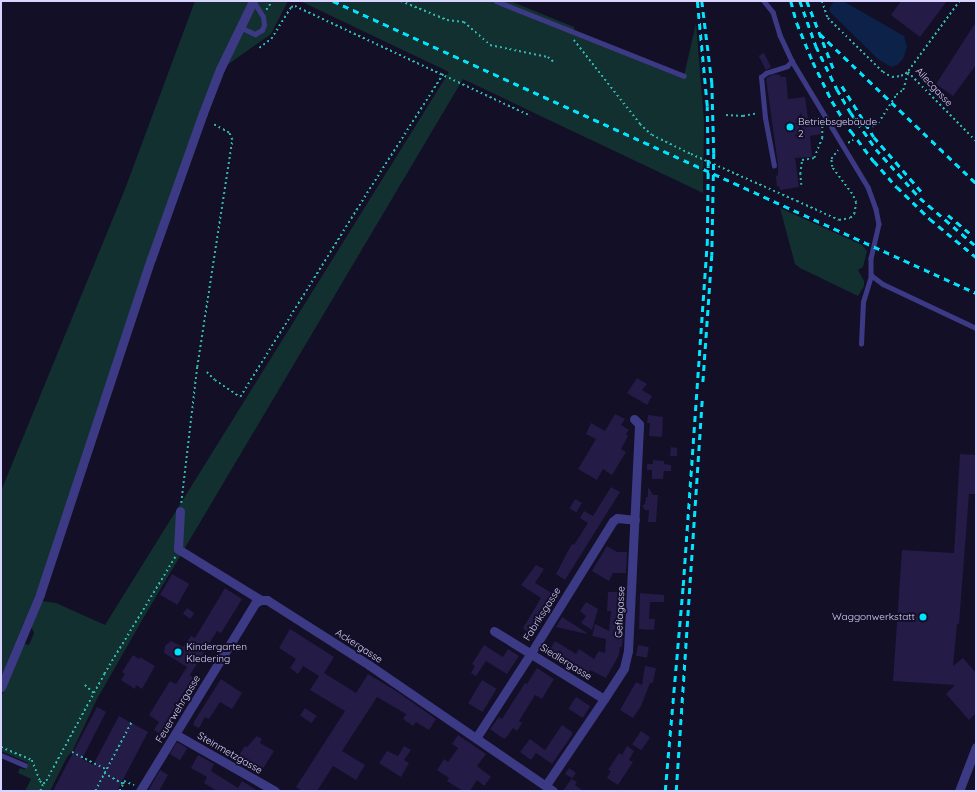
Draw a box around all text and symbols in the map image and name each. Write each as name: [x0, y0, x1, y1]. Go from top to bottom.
street label: Ailecgasse: [913, 65, 955, 109]
place label: Betriebsgebäude 2: [798, 115, 877, 138]
marker: Betriebsgebäude 2: [785, 122, 795, 132]
street label: Fabriksgasse: [521, 585, 563, 643]
street label: Gefiagasse: [613, 586, 627, 638]
place label: Waggonwerkstatt: [832, 611, 915, 623]
marker: Waggonwerkstatt: [918, 612, 928, 622]
street label: Ackergasse: [333, 626, 385, 666]
place label: Kindergarten Kledering: [186, 640, 247, 664]
street label: Siedlergasse: [538, 641, 594, 683]
marker: Kindergarten Kledering: [173, 647, 183, 657]
street label: Feuerwehrgasse: [153, 673, 203, 745]
street label: Steinmetzgasse: [195, 730, 265, 776]

